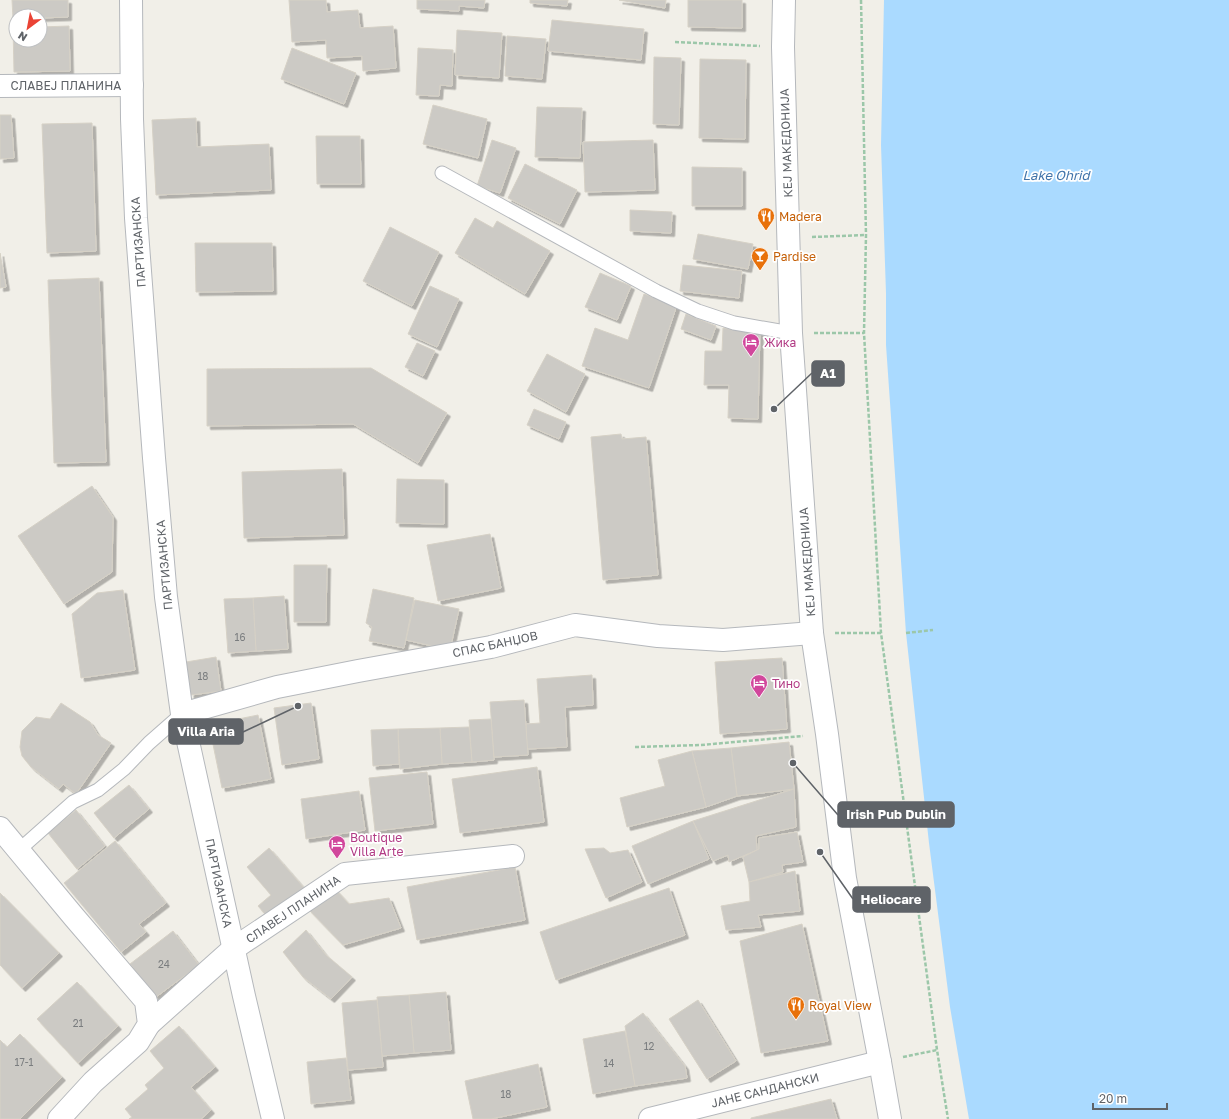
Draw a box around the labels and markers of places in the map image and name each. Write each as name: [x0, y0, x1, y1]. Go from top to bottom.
restaurant icon: Madera: [756, 206, 776, 231]
place label: Madera: [779, 209, 822, 224]
bar icon: Pardise: [750, 246, 770, 271]
place label: Pardise: [773, 249, 816, 264]
hotel icon: Жика: [741, 332, 761, 357]
place label: Жика: [764, 335, 796, 350]
callout: A1: [812, 361, 844, 386]
hotel icon: Тино: [749, 673, 769, 698]
place label: Тино: [772, 676, 800, 691]
callout: Villa Aria: [169, 719, 243, 744]
callout: Irish Pub Dublin: [838, 802, 954, 827]
place label: Boutique Villa Arte: [350, 830, 403, 859]
hotel icon: Boutique Villa Arte: [327, 834, 347, 859]
callout: Heliocare: [853, 887, 930, 912]
restaurant icon: Royal View: [786, 995, 806, 1020]
place label: Royal View: [809, 998, 872, 1013]

